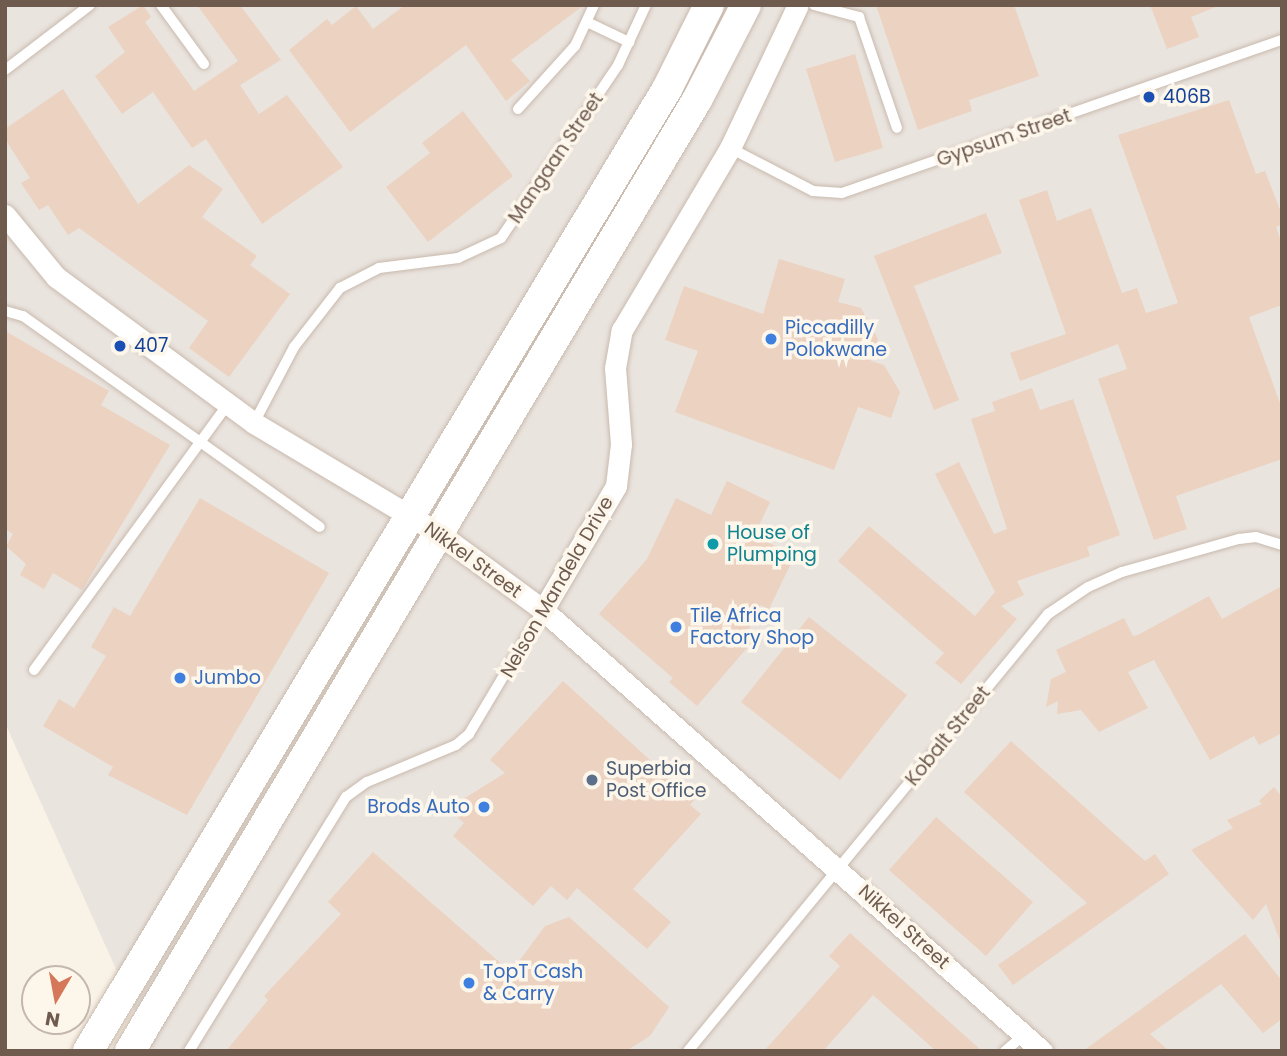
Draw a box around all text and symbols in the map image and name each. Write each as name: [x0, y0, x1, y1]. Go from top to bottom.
place label: 406B: [1163, 86, 1211, 108]
street label: Mangaan Street: [504, 88, 608, 228]
marker: 406B: [1141, 89, 1157, 105]
street label: Gypsum Street: [934, 104, 1074, 172]
place label: Piccadilly Polokwane: [785, 317, 887, 361]
marker: Piccadilly Polokwane: [763, 331, 779, 347]
place label: 407: [134, 335, 168, 357]
marker: 407: [112, 338, 128, 354]
street label: Nelson Mandela Drive: [496, 492, 618, 682]
street label: Nikkel Street: [420, 517, 526, 603]
place label: House of Plumping: [727, 522, 817, 566]
marker: House of Plumping: [705, 536, 721, 552]
place label: Tile Africa Factory Shop: [690, 605, 814, 649]
marker: Tile Africa Factory Shop: [668, 619, 684, 635]
place label: Jumbo: [194, 667, 261, 689]
marker: Jumbo: [172, 670, 188, 686]
street label: Kobalt Street: [901, 682, 995, 790]
place label: Superbia Post Office: [606, 758, 706, 802]
marker: Superbia Post Office: [584, 772, 600, 788]
place label: Brods Auto: [367, 796, 470, 818]
marker: Brods Auto: [476, 799, 492, 815]
street label: Nikkel Street: [854, 880, 954, 974]
place label: TopT Cash & Carry: [483, 961, 583, 1005]
north arrow: [21, 965, 91, 1035]
marker: TopT Cash & Carry: [461, 975, 477, 991]
text: N: [43, 1005, 62, 1034]

